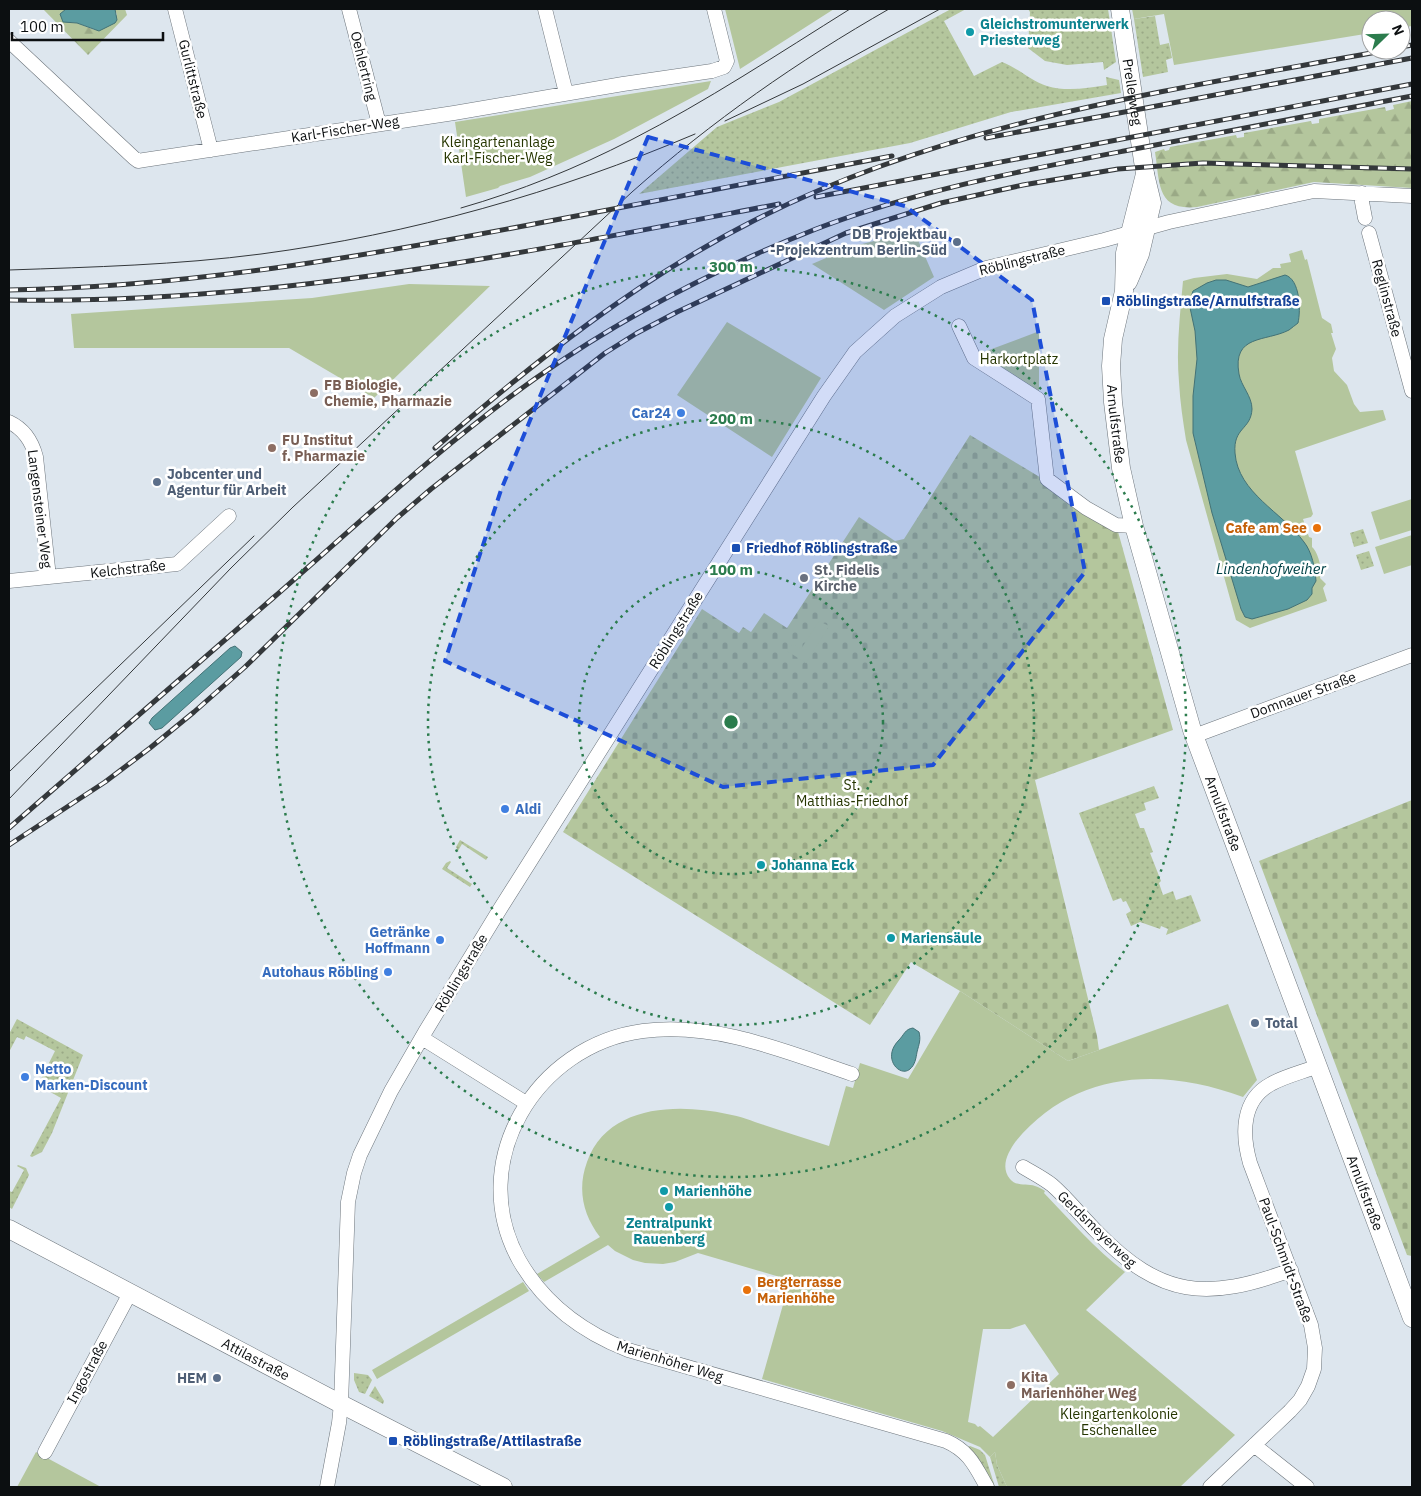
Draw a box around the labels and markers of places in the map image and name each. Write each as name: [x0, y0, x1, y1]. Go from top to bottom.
place label: Gleichstromunterwerk Priesterweg: [980, 15, 1130, 49]
marker: Gleichstromunterwerk Priesterweg: [964, 26, 976, 38]
place label: DB Projektbau -Projekzentrum Berlin-Süd: [770, 225, 947, 259]
marker: DB Projektbau -Projekzentrum Berlin-Süd: [951, 236, 963, 248]
place label: Röblingstraße/Arnulfstraße: [1116, 292, 1300, 310]
marker: Röblingstraße/Arnulfstraße: [1100, 295, 1112, 307]
place label: FB Biologie, Chemie, Pharmazie: [324, 376, 452, 410]
marker: FB Biologie, Chemie, Pharmazie: [308, 387, 320, 399]
place label: Car24: [631, 404, 671, 422]
marker: Car24: [675, 407, 687, 419]
place label: FU Institut f. Pharmazie: [282, 431, 365, 465]
marker: FU Institut f. Pharmazie: [266, 442, 278, 454]
place label: Jobcenter und Agentur für Arbeit: [167, 465, 286, 499]
marker: Jobcenter und Agentur für Arbeit: [151, 476, 163, 488]
place label: Cafe am See: [1225, 519, 1307, 537]
marker: Cafe am See: [1311, 522, 1323, 534]
place label: Friedhof Röblingstraße: [746, 539, 898, 557]
marker: Friedhof Röblingstraße: [730, 542, 742, 554]
place label: St. Fidelis Kirche: [814, 561, 880, 595]
marker: St. Fidelis Kirche: [798, 572, 810, 584]
centre of rings: [722, 713, 740, 731]
place label: Aldi: [515, 800, 541, 818]
marker: Aldi: [499, 803, 511, 815]
place label: Johanna Eck: [771, 856, 856, 874]
marker: Johanna Eck: [755, 859, 767, 871]
place label: Getränke Hoffmann: [365, 923, 430, 957]
place label: Mariensäule: [901, 929, 982, 947]
marker: Mariensäule: [885, 932, 897, 944]
marker: Getränke Hoffmann: [434, 934, 446, 946]
place label: Autohaus Röbling: [262, 963, 378, 981]
marker: Autohaus Röbling: [382, 966, 394, 978]
place label: Total: [1265, 1014, 1298, 1032]
marker: Total: [1249, 1017, 1261, 1029]
place label: Netto Marken-Discount: [35, 1060, 148, 1094]
marker: Netto Marken-Discount: [19, 1071, 31, 1083]
place label: Marienhöhe: [674, 1182, 752, 1200]
marker: Marienhöhe: [658, 1185, 670, 1197]
marker: Zentralpunkt Rauenberg: [663, 1201, 675, 1213]
place label: Zentralpunkt Rauenberg: [626, 1214, 712, 1248]
place label: Bergterrasse Marienhöhe: [757, 1273, 842, 1307]
marker: Bergterrasse Marienhöhe: [741, 1284, 753, 1296]
place label: Kita Marienhöher Weg: [1021, 1368, 1137, 1402]
place label: HEM: [177, 1369, 207, 1387]
marker: HEM: [211, 1372, 223, 1384]
marker: Kita Marienhöher Weg: [1005, 1379, 1017, 1391]
place label: Röblingstraße/Attilastraße: [403, 1432, 582, 1450]
marker: Röblingstraße/Attilastraße: [387, 1435, 399, 1447]

